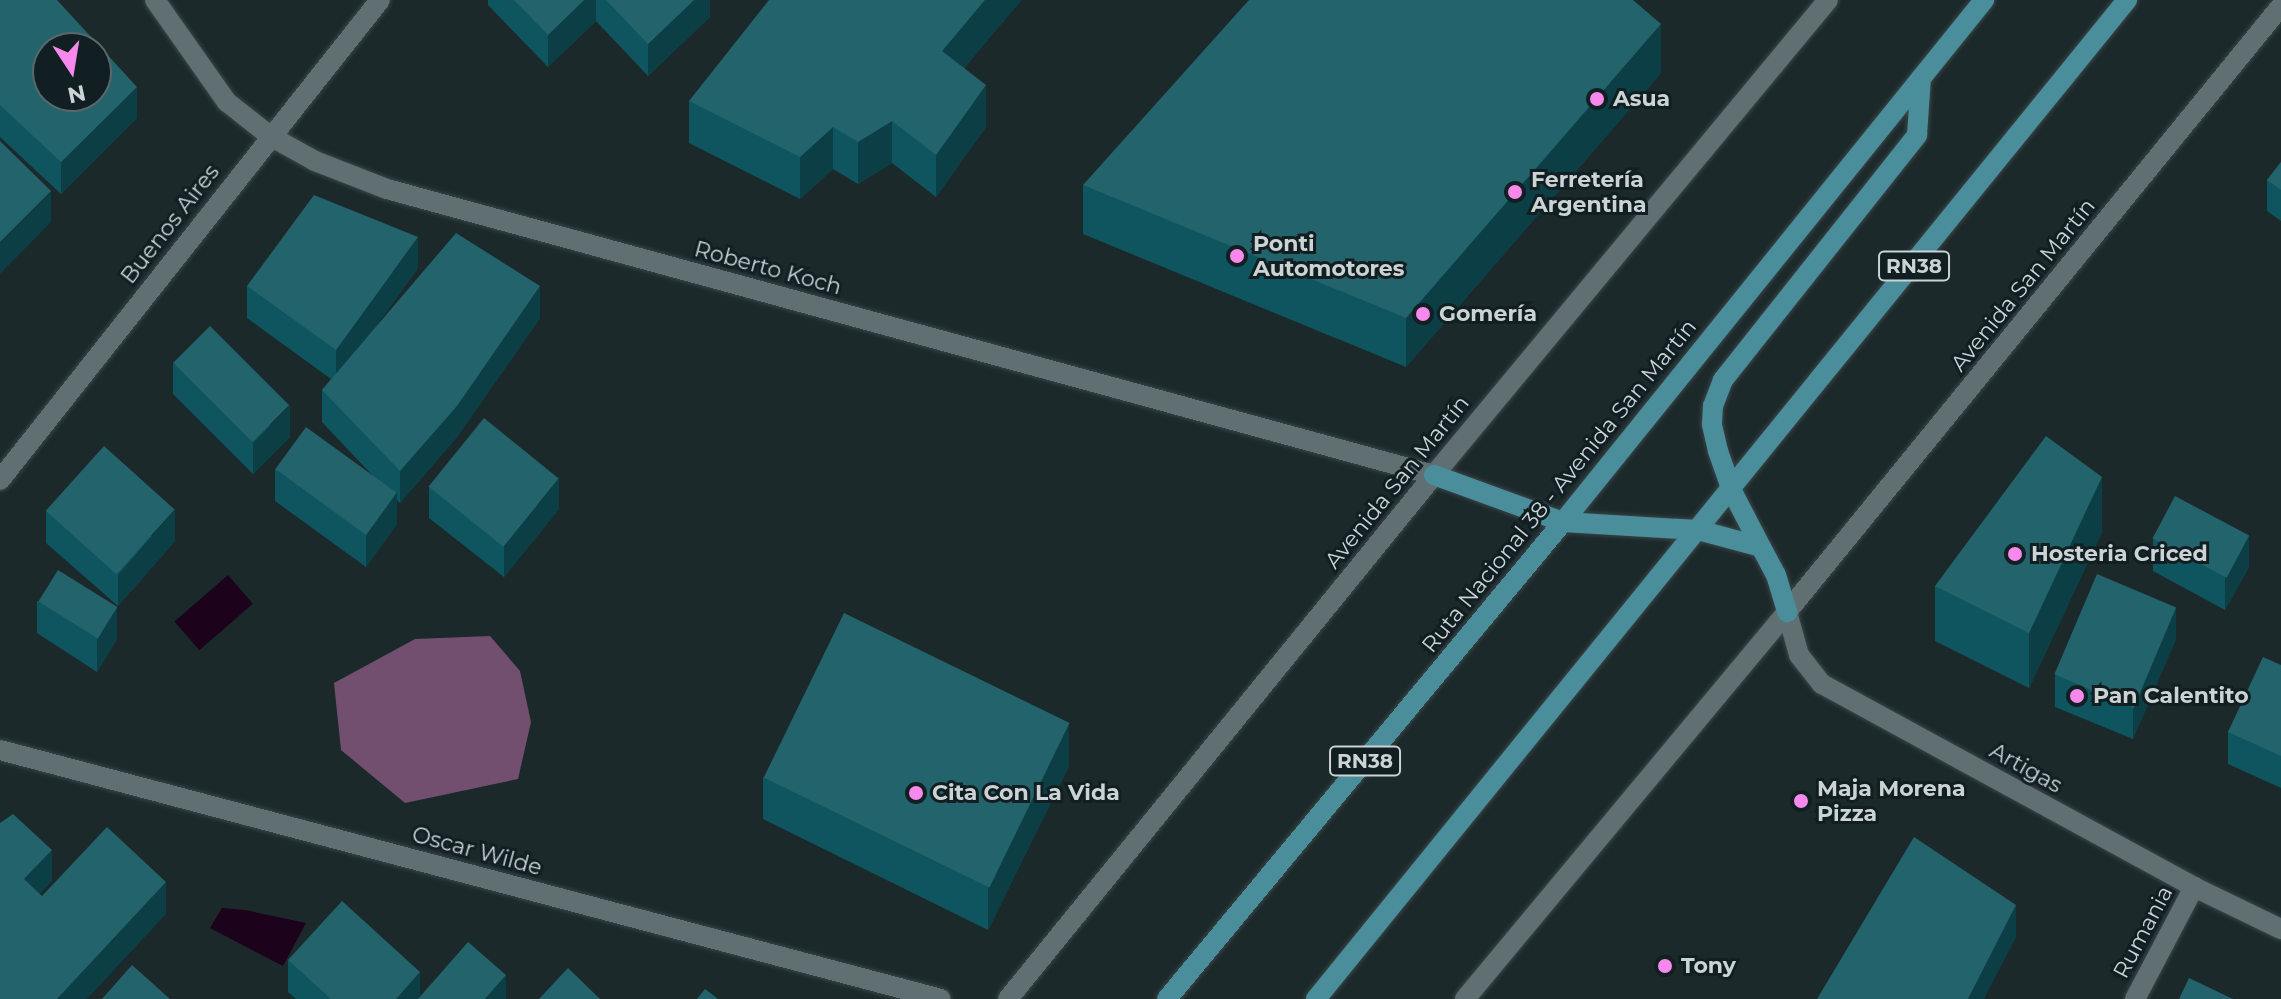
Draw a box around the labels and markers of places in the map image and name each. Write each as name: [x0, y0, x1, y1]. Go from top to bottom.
place label: Asua: [1613, 86, 1670, 112]
marker: Asua: [1588, 90, 1606, 108]
place label: Ferretería Argentina: [1531, 166, 1647, 218]
marker: Ferretería Argentina: [1506, 183, 1524, 201]
place label: Ponti Automotores: [1253, 230, 1404, 282]
marker: Ponti Automotores: [1228, 247, 1246, 265]
place label: Gomería: [1439, 301, 1537, 327]
marker: Gomería: [1414, 305, 1432, 323]
place label: Hosteria Criced: [2031, 541, 2208, 567]
marker: Hosteria Criced: [2006, 545, 2024, 563]
place label: Pan Calentito: [2093, 683, 2249, 709]
marker: Pan Calentito: [2068, 687, 2086, 705]
place label: Maja Morena Pizza: [1817, 775, 1966, 826]
place label: Cita Con La Vida: [932, 780, 1120, 806]
marker: Cita Con La Vida: [907, 784, 925, 802]
marker: Maja Morena Pizza: [1792, 792, 1810, 810]
place label: Tony: [1681, 953, 1736, 979]
marker: Tony: [1656, 957, 1674, 975]

